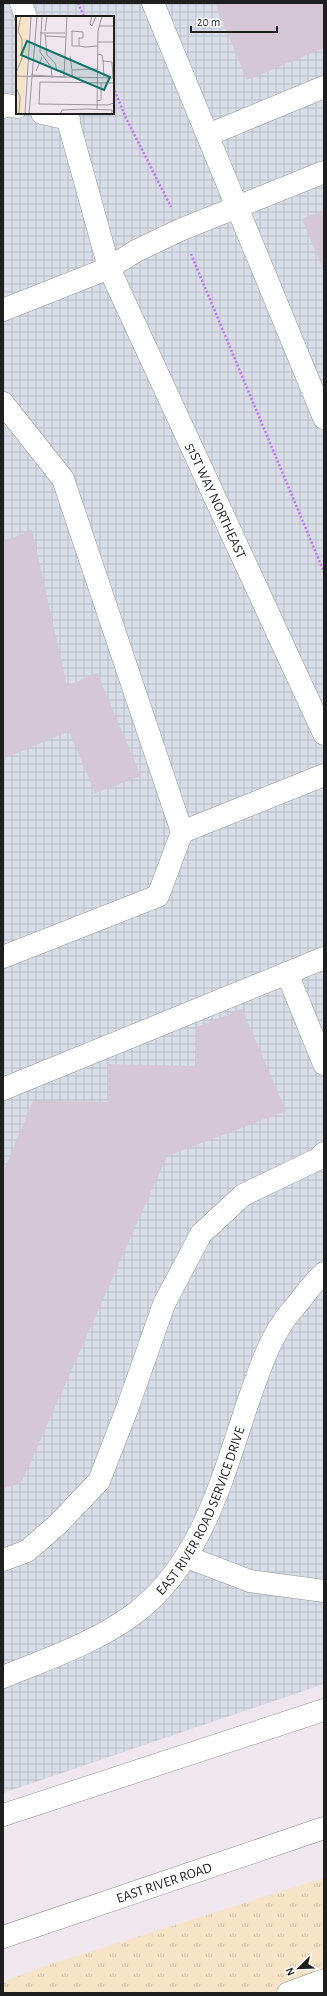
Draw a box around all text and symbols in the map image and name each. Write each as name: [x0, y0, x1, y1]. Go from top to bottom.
scale bar: [191, 8, 277, 34]
inset map: [16, 16, 114, 114]
text: 20 m: [197, 16, 220, 28]
street label: 51ST WAY NORTHEAST: [183, 441, 248, 561]
street label: EAST RIVER ROAD SERVICE DRIVE: [154, 1425, 247, 1598]
street label: EAST RIVER ROAD: [115, 1861, 214, 1906]
north arrow: [279, 1948, 319, 1988]
text: N: [284, 1966, 297, 1977]

